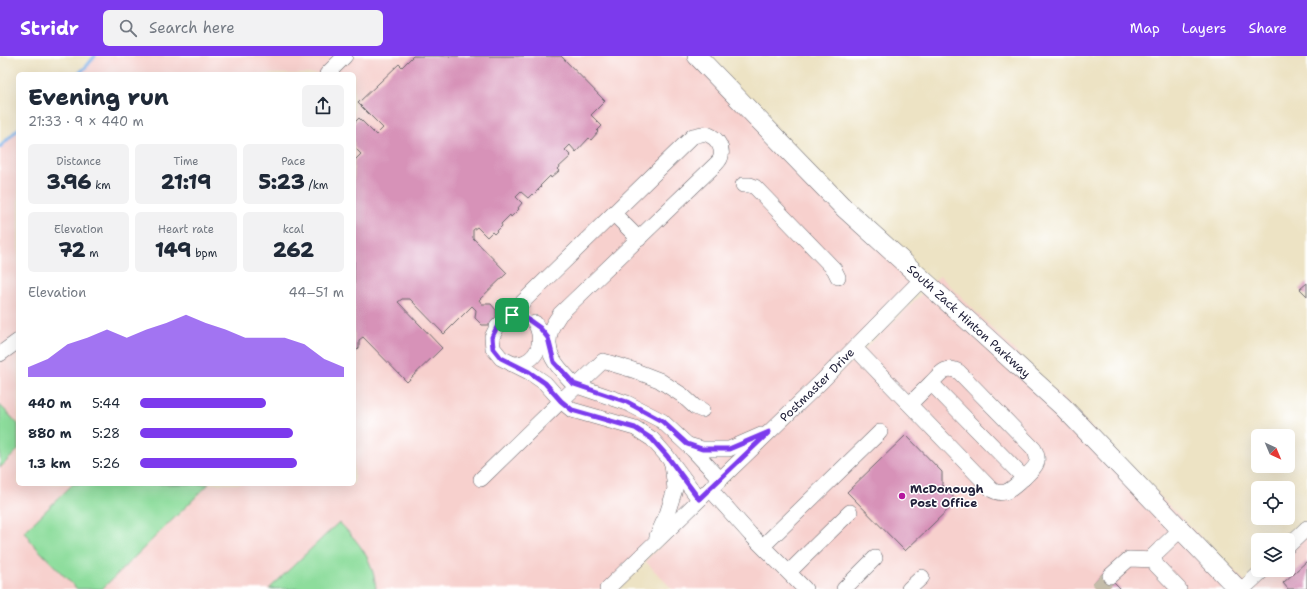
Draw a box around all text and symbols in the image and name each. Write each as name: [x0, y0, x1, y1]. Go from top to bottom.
search box: [103, 10, 383, 46]
text: Stridr: [20, 16, 79, 41]
icon: search: [117, 17, 139, 39]
text: Search here: [149, 18, 235, 38]
text: Map: [1130, 19, 1160, 37]
text: Layers: [1182, 19, 1226, 37]
text: Share: [1248, 19, 1287, 37]
text: Evening run: [28, 83, 169, 112]
button: share: [302, 85, 344, 127]
text: 21:33 · 9 × 440 m: [28, 113, 144, 130]
text: Distance: [56, 154, 101, 169]
text: Time: [173, 154, 199, 169]
text: Pace: [281, 154, 305, 169]
text: 3.96: [47, 169, 91, 195]
text: 21:19: [161, 169, 211, 195]
text: 5:23: [258, 169, 305, 195]
text: km: [91, 178, 111, 193]
text: /km: [305, 178, 328, 193]
text: Elevation: [54, 222, 103, 237]
text: Heart rate: [158, 222, 214, 237]
text: kcal: [283, 222, 304, 237]
text: 72: [58, 237, 86, 263]
text: 149: [155, 237, 191, 263]
text: 262: [273, 237, 314, 263]
text: m: [86, 246, 99, 261]
text: bpm: [191, 246, 217, 261]
street label: South Zack Hinton Parkway: [904, 261, 1034, 382]
text: Elevation: [28, 284, 86, 301]
text: 44–51 m: [289, 284, 344, 301]
pin: [495, 298, 529, 332]
icon: arrive: [501, 304, 523, 326]
street label: Postmaster Drive: [777, 344, 858, 425]
text: 440 m: [28, 395, 72, 412]
text: 5:44: [92, 395, 120, 412]
text: 880 m: [28, 425, 72, 442]
text: 5:28: [92, 425, 120, 442]
north arrow: [1251, 429, 1295, 473]
map controls: [1251, 429, 1295, 577]
text: 1.3 km: [28, 455, 71, 472]
text: 5:26: [92, 455, 120, 472]
place label: McDonough Post Office: [910, 481, 984, 511]
button: locate: [1251, 481, 1295, 525]
marker: McDonough Post Office: [897, 491, 907, 501]
button: layers: [1251, 533, 1295, 577]

